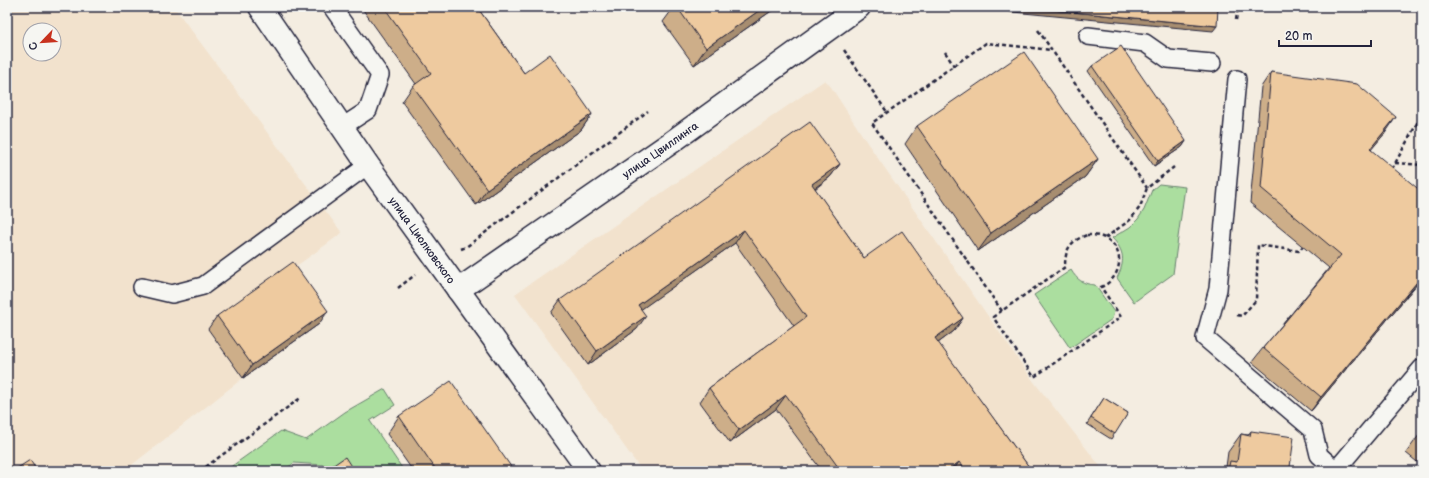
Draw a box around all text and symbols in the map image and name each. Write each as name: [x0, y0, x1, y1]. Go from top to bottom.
north arrow: [22, 22, 62, 62]
scale bar: [1279, 22, 1371, 48]
text: 20 m: [1285, 29, 1312, 44]
text: С: [26, 39, 41, 52]
street label: улица Цвиллинга: [620, 119, 701, 181]
street label: улица Циолковского: [387, 194, 458, 286]

